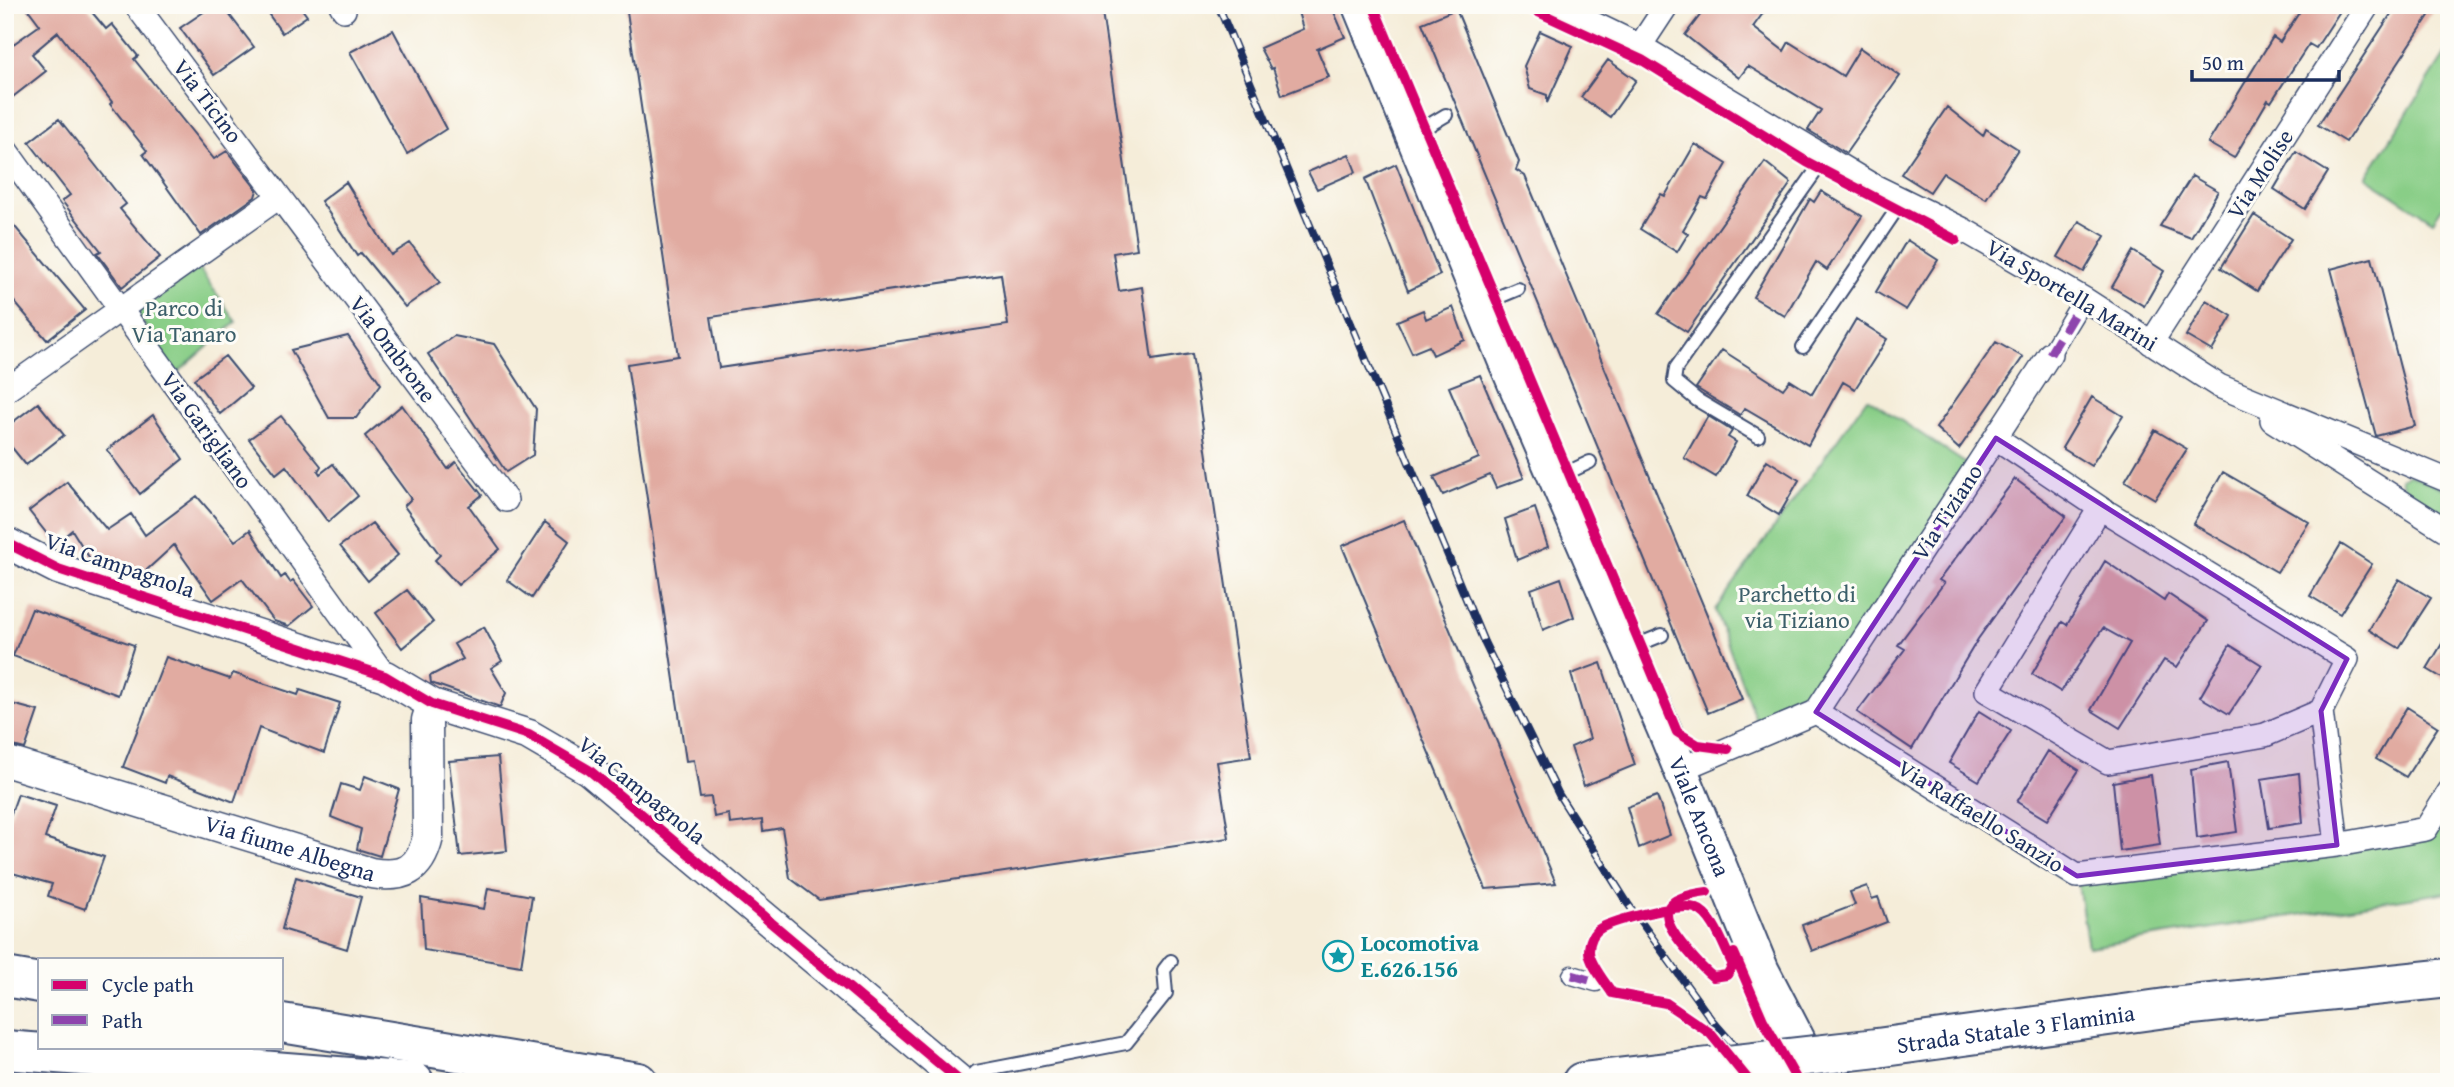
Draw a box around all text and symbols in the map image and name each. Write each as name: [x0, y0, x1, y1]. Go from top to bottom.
scale bar: [2192, 38, 2338, 82]
text: 50 m: [2202, 47, 2244, 78]
street label: Via Ticino: [166, 52, 251, 150]
street label: Via Molise: [2218, 122, 2301, 225]
street label: Via Sportella Marini: [1980, 230, 2164, 359]
street label: Via Ombrone: [342, 288, 445, 409]
park label: Parco di Via Tanaro: [132, 291, 236, 350]
street label: Via Garigliano: [154, 364, 261, 495]
street label: Via Tiziano: [1903, 457, 1990, 566]
street label: Via Campagnola: [41, 523, 200, 606]
park label: Parchetto di via Tiziano: [1738, 577, 1856, 636]
street label: Via Campagnola: [571, 728, 714, 852]
street label: Viale Ancona: [1661, 751, 1739, 882]
street label: Via Raffaello Sanzio: [1892, 751, 2071, 880]
street label: Via fiume Albegna: [201, 806, 380, 889]
place label: Locomotiva E.626.156: [1361, 926, 1479, 985]
place icon: Locomotiva E.626.156: [1321, 939, 1355, 973]
legend: [38, 958, 284, 1048]
text: Cycle path: [102, 969, 194, 1000]
street label: Strada Statale 3 Flaminia: [1895, 995, 2137, 1061]
text: Path: [102, 1005, 143, 1036]

